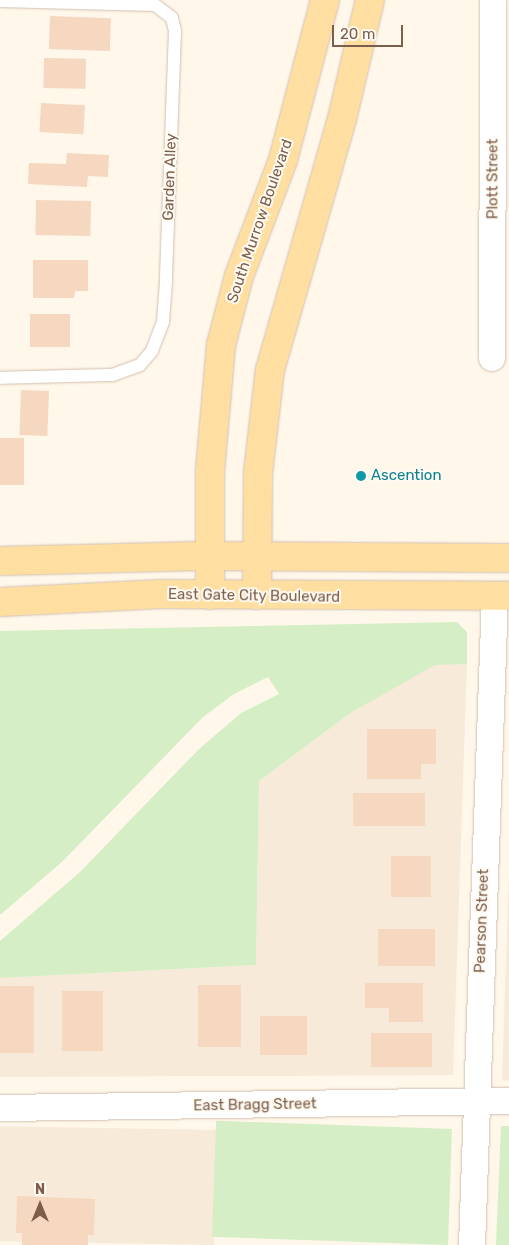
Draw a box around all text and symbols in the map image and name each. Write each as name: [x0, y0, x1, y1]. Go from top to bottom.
scale bar: [334, 15, 405, 47]
text: 20 m: [340, 25, 375, 43]
street label: Garden Alley: [159, 133, 181, 221]
street label: South Murrow Boulevard: [223, 137, 297, 305]
street label: Plott Street: [484, 139, 502, 219]
place label: Ascention: [371, 467, 442, 485]
marker: Ascention: [355, 470, 367, 482]
street label: East Gate City Boulevard: [168, 585, 340, 607]
street label: Pearson Street: [471, 869, 493, 973]
street label: East Bragg Street: [193, 1095, 317, 1115]
north arrow: [15, 1180, 65, 1230]
text: N: [35, 1181, 45, 1198]

